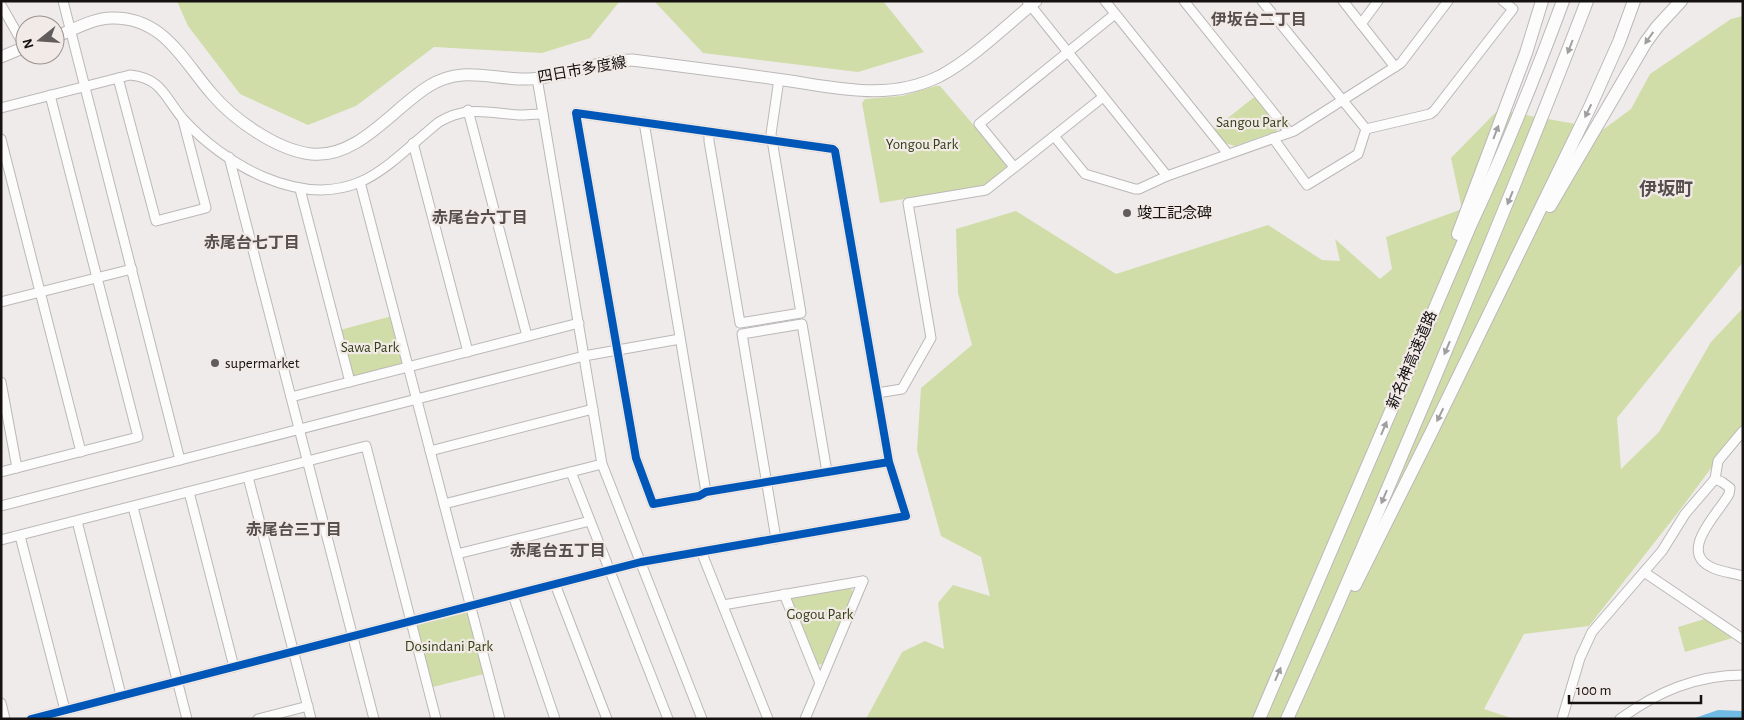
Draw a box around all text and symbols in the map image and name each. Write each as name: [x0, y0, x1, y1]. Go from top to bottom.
district label: 伊坂台二丁目: [1210, 11, 1307, 28]
north arrow: [15, 15, 65, 65]
one-way arrow: [1644, 31, 1654, 45]
text: N: [20, 37, 37, 50]
one-way arrow: [1566, 40, 1574, 55]
street label: 四日市多度線: [536, 54, 628, 85]
one-way arrow: [1584, 104, 1592, 118]
park label: Sangou Park: [1216, 115, 1288, 130]
one-way arrow: [1492, 124, 1500, 139]
park label: Yongou Park: [886, 137, 958, 152]
district label: 伊坂町: [1639, 179, 1693, 199]
one-way arrow: [1506, 191, 1514, 206]
place label: 竣工記念碑: [1137, 204, 1212, 221]
marker: 竣工記念碑: [1121, 207, 1133, 219]
district label: 赤尾台六丁目: [432, 209, 528, 226]
district label: 赤尾台七丁目: [204, 234, 300, 251]
street label: 新名神高速道路: [1384, 308, 1439, 411]
park label: Sawa Park: [341, 340, 399, 355]
one-way arrow: [1443, 341, 1451, 355]
place label: supermarket: [225, 356, 300, 371]
marker: supermarket: [209, 357, 221, 369]
one-way arrow: [1436, 407, 1444, 422]
one-way arrow: [1380, 421, 1388, 435]
one-way arrow: [1379, 490, 1387, 504]
district label: 赤尾台三丁目: [246, 521, 342, 538]
district label: 赤尾台五丁目: [510, 542, 606, 559]
park label: Gogou Park: [787, 607, 854, 622]
park label: Dosindani Park: [405, 639, 493, 654]
one-way arrow: [1275, 667, 1283, 681]
scale bar: [1569, 672, 1702, 704]
text: 100 m: [1576, 683, 1611, 698]

